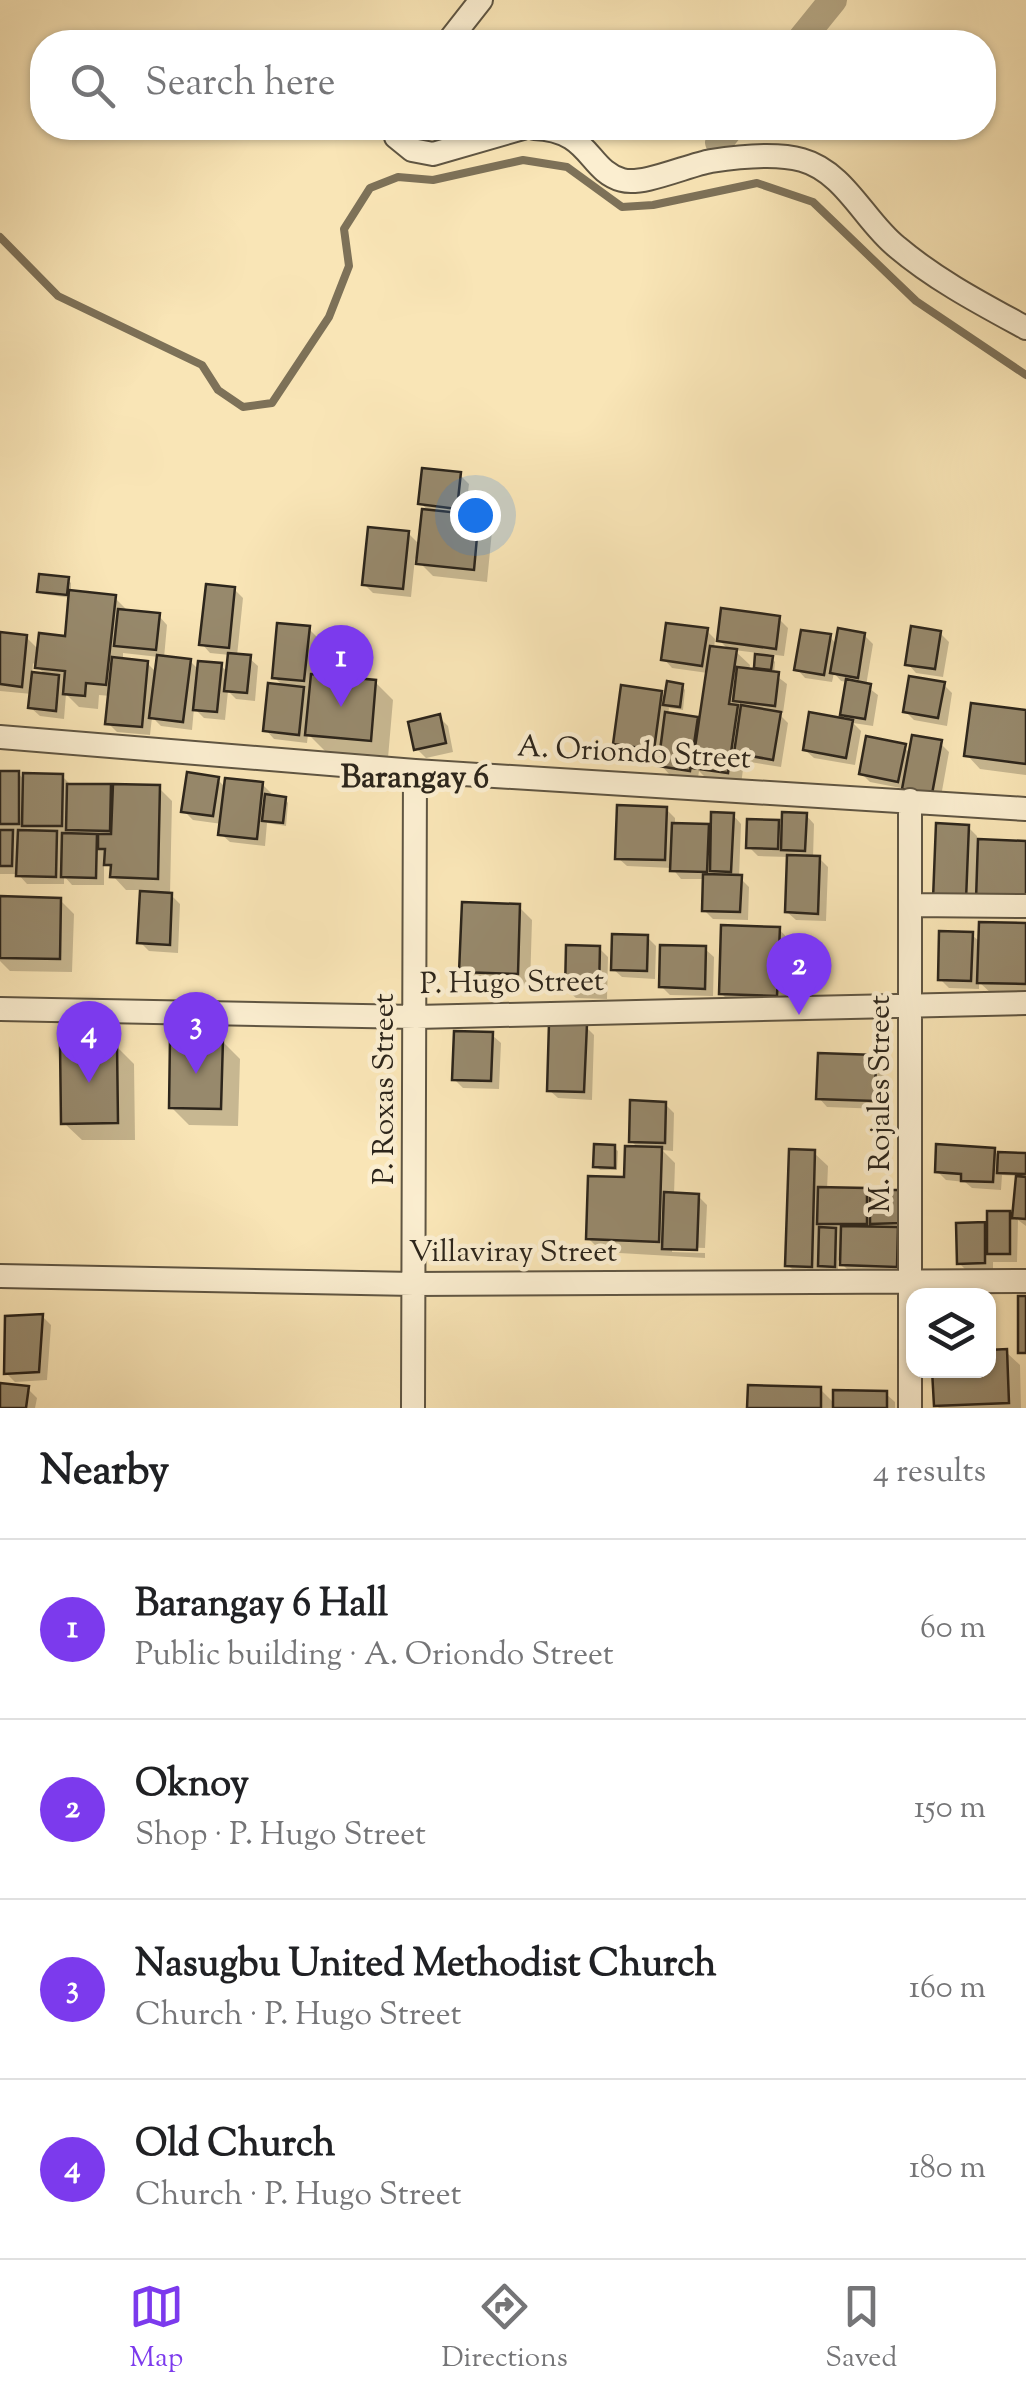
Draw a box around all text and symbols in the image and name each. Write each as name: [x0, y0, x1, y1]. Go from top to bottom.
search box: [30, 30, 996, 140]
icon: search: [65, 58, 120, 113]
text: Search here: [145, 58, 336, 112]
your location: [450, 490, 501, 541]
pin: 1: [308, 624, 374, 707]
street label: A. Oriondo Street: [516, 726, 752, 782]
district label: Barangay 6: [341, 756, 489, 802]
pin: 2: [766, 932, 832, 1015]
street label: P. Hugo Street: [419, 961, 605, 1007]
pin: 3: [164, 992, 228, 1074]
street label: P. Roxas Street: [364, 993, 407, 1185]
street label: M. Rojales Street: [860, 995, 903, 1213]
pin: 4: [56, 1000, 122, 1083]
street label: Villaviray Street: [409, 1232, 617, 1275]
map controls: [906, 1288, 996, 1378]
button: layers: [906, 1288, 996, 1378]
text: Nearby: [40, 1443, 169, 1503]
text: 4 results: [873, 1450, 986, 1496]
text: Barangay 6 Hall: [135, 1579, 388, 1633]
text: 1: [67, 1606, 78, 1652]
text: 60 m: [920, 1606, 986, 1652]
text: Public building · A. Oriondo Street: [135, 1633, 614, 1679]
text: Oknoy: [135, 1759, 249, 1813]
text: 2: [65, 1786, 80, 1832]
text: 150 m: [914, 1786, 986, 1832]
text: Shop · P. Hugo Street: [135, 1813, 426, 1859]
text: Nasugbu United Methodist Church: [135, 1939, 717, 1993]
text: 3: [66, 1966, 79, 2012]
text: 160 m: [909, 1966, 986, 2012]
text: Church · P. Hugo Street: [135, 1993, 461, 2039]
text: Old Church: [135, 2119, 335, 2173]
text: 4: [64, 2146, 81, 2192]
text: 180 m: [909, 2146, 986, 2192]
text: Church · P. Hugo Street: [135, 2173, 461, 2219]
tab: Map: [129, 2279, 184, 2379]
tab: Directions: [441, 2279, 568, 2379]
tab: Saved: [825, 2279, 897, 2379]

